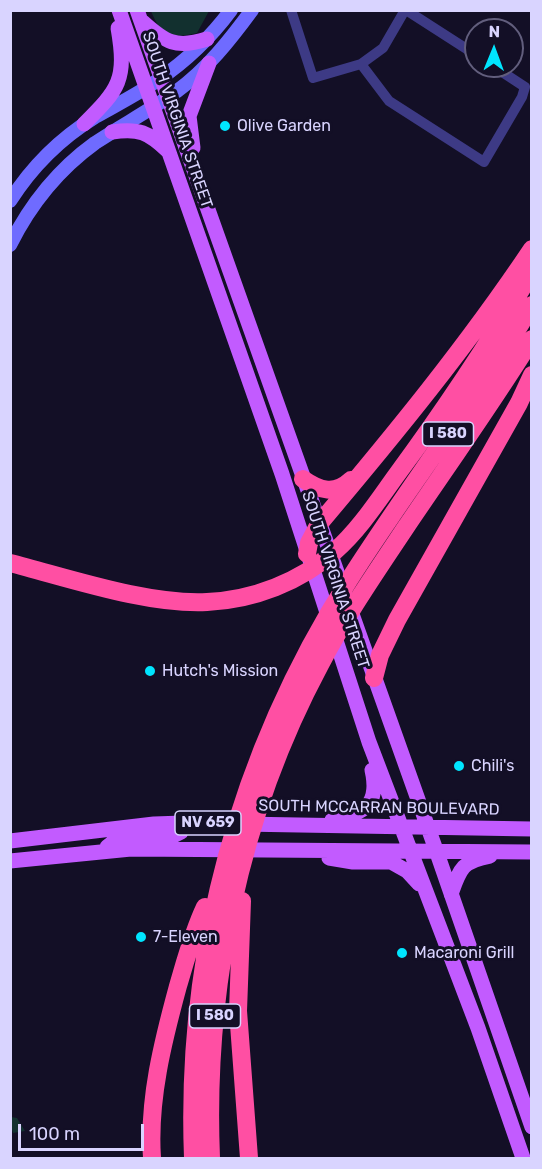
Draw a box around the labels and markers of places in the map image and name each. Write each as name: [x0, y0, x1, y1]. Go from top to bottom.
place label: Olive Garden: [237, 116, 331, 136]
marker: Olive Garden: [218, 119, 232, 133]
place label: Hutch's Mission: [162, 661, 278, 681]
marker: Hutch's Mission: [143, 664, 157, 678]
place label: Chili's: [471, 756, 514, 776]
marker: Chili's: [452, 759, 466, 773]
place label: 7-Eleven: [153, 927, 218, 947]
marker: 7-Eleven: [134, 930, 148, 944]
place label: Macaroni Grill: [414, 943, 514, 963]
marker: Macaroni Grill: [395, 946, 409, 960]

